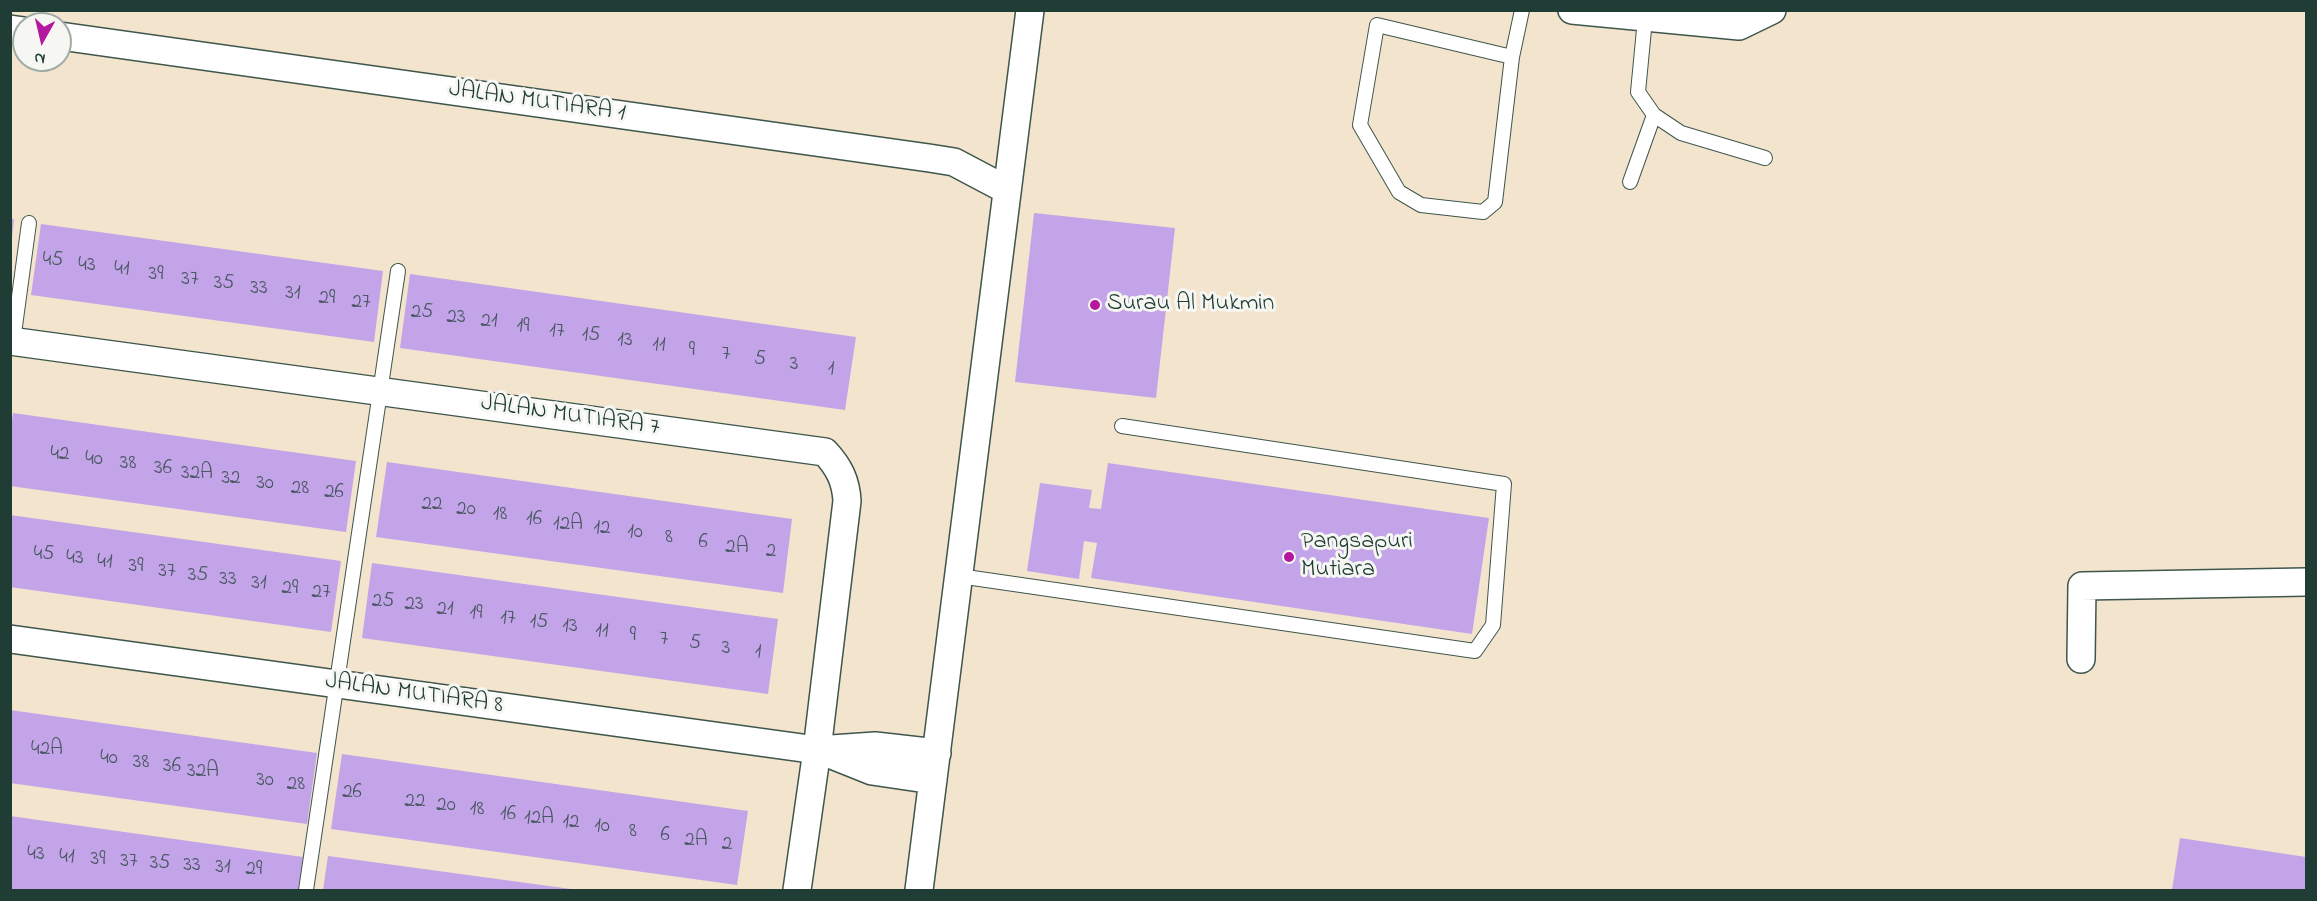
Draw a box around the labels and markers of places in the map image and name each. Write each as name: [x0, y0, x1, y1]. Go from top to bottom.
place label: Surau Al Mukmin: [1107, 291, 1274, 319]
marker: Surau Al Mukmin: [1088, 298, 1102, 312]
place label: Pangsapuri Mutiara: [1301, 529, 1413, 585]
marker: Pangsapuri Mutiara: [1282, 550, 1296, 564]

